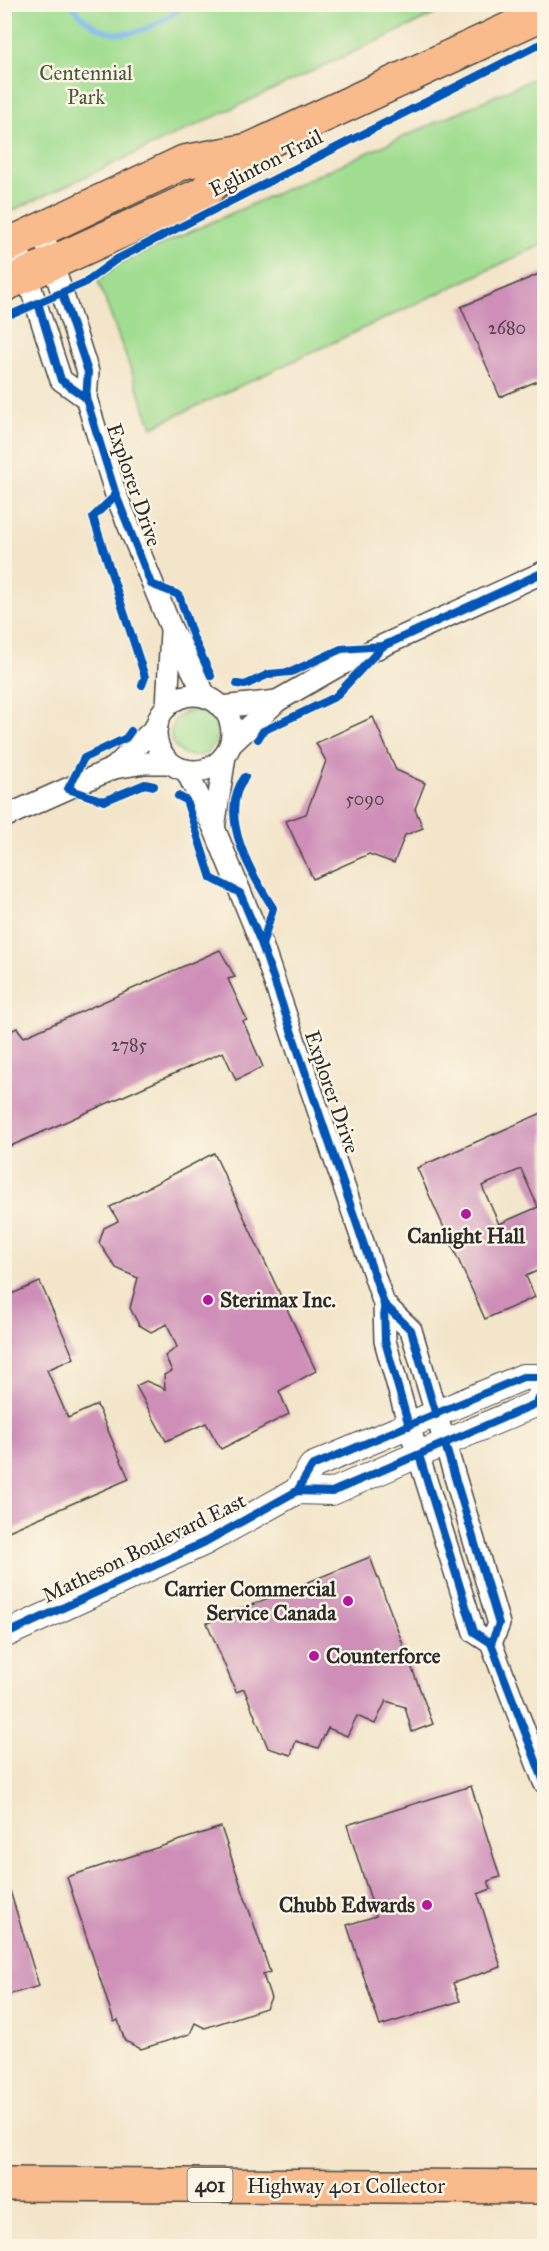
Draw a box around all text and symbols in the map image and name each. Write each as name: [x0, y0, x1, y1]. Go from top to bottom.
park label: Centennial Park: [39, 60, 133, 110]
street label: Eglinton Trail: [205, 123, 327, 203]
house number: 2680: [488, 317, 526, 339]
street label: Explorer Drive: [101, 420, 167, 550]
house number: 5090: [346, 788, 385, 810]
street label: Explorer Drive: [299, 1027, 365, 1157]
house number: 2785: [111, 1034, 148, 1056]
marker: Canlight Hall: [459, 1207, 473, 1221]
place label: Canlight Hall: [407, 1223, 526, 1249]
place label: Sterimax Inc.: [220, 1287, 336, 1313]
marker: Sterimax Inc.: [201, 1293, 215, 1307]
street label: Matheson Boulevard East: [38, 1487, 251, 1609]
place label: Carrier Commercial Service Canada: [164, 1576, 337, 1626]
marker: Carrier Commercial Service Canada: [341, 1594, 355, 1608]
place label: Counterforce: [326, 1643, 441, 1669]
marker: Counterforce: [307, 1649, 321, 1663]
place label: Chubb Edwards: [279, 1892, 415, 1918]
marker: Chubb Edwards: [420, 1898, 434, 1912]
road number: 401: [188, 2168, 232, 2202]
street label: Highway 401 Collector: [247, 2173, 445, 2199]

